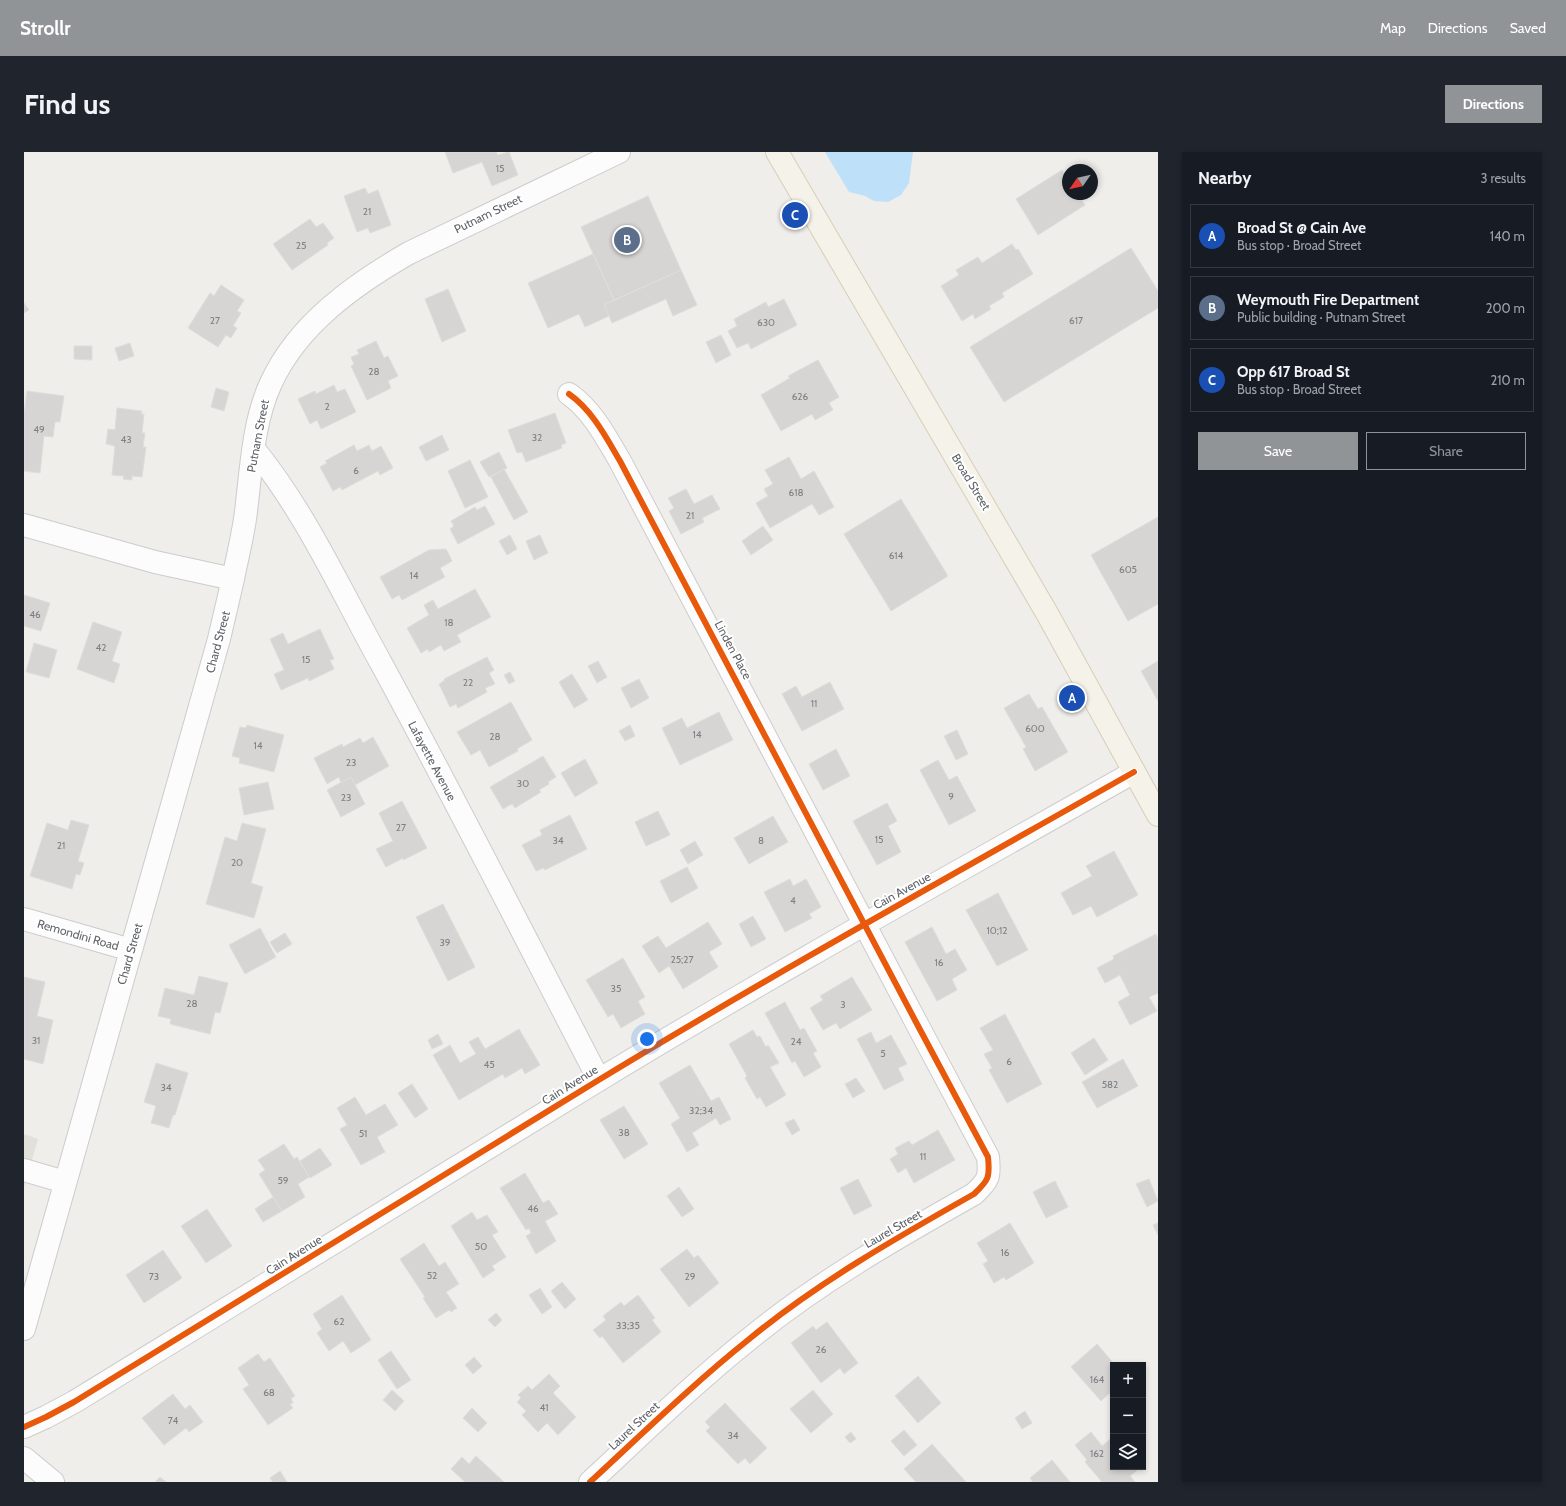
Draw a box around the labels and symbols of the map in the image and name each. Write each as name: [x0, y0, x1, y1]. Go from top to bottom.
house number: 15: [496, 162, 504, 175]
north arrow: [1062, 164, 1098, 200]
street label: Putnam Street: [451, 191, 524, 236]
pin: C: [782, 200, 808, 230]
house number: 21: [363, 205, 371, 218]
pin: B: [614, 225, 640, 255]
house number: 25: [296, 239, 306, 252]
house number: 27: [210, 314, 220, 327]
house number: 617: [1069, 314, 1083, 327]
house number: 630: [757, 316, 775, 329]
house number: 28: [368, 365, 380, 378]
house number: 626: [792, 390, 809, 403]
street label: Putnam Street: [243, 398, 272, 473]
house number: 2: [324, 400, 330, 413]
house number: 49: [33, 423, 45, 436]
house number: 32: [532, 431, 542, 444]
house number: 43: [120, 433, 132, 446]
street label: Broad Street: [949, 451, 994, 513]
house number: 6: [353, 464, 359, 477]
house number: 618: [789, 486, 803, 499]
house number: 21: [686, 509, 694, 522]
house number: 614: [889, 549, 904, 562]
house number: 605: [1119, 563, 1137, 576]
house number: 14: [409, 569, 419, 582]
house number: 46: [29, 608, 41, 621]
street label: Chard Street: [202, 609, 233, 674]
house number: 18: [444, 616, 454, 629]
street label: Linden Place: [712, 618, 755, 682]
house number: 42: [95, 641, 107, 654]
house number: 15: [302, 653, 310, 666]
house number: 22: [463, 676, 473, 689]
pin: A: [1059, 683, 1085, 713]
house number: 11: [811, 697, 817, 710]
street label: Lafayette Avenue: [405, 718, 460, 803]
house number: 600: [1025, 722, 1045, 735]
house number: 14: [692, 728, 702, 741]
house number: 28: [489, 730, 501, 743]
house number: 14: [253, 739, 263, 752]
house number: 23: [346, 756, 356, 769]
house number: 30: [517, 777, 529, 790]
house number: 9: [948, 790, 954, 803]
house number: 23: [341, 791, 351, 804]
house number: 27: [396, 821, 406, 834]
house number: 15: [875, 833, 883, 846]
house number: 34: [552, 834, 564, 847]
house number: 8: [758, 834, 764, 847]
house number: 21: [57, 839, 65, 852]
house number: 20: [231, 856, 243, 869]
street label: Cain Avenue: [870, 869, 933, 912]
house number: 4: [790, 894, 796, 907]
street label: Remondini Road: [36, 916, 121, 953]
street label: Chard Street: [114, 921, 145, 986]
house number: 10;12: [987, 924, 1007, 937]
house number: 39: [439, 936, 451, 949]
house number: 25;27: [670, 953, 694, 966]
house number: 16: [935, 956, 944, 969]
house number: 35: [611, 982, 621, 995]
house number: 28: [186, 997, 198, 1010]
house number: 3: [840, 998, 846, 1011]
your location: [637, 1029, 657, 1049]
house number: 31: [32, 1034, 40, 1047]
house number: 24: [790, 1035, 802, 1048]
house number: 5: [880, 1047, 886, 1060]
house number: 6: [1006, 1055, 1012, 1068]
house number: 45: [483, 1058, 495, 1071]
street label: Cain Avenue: [539, 1061, 600, 1108]
house number: 582: [1102, 1078, 1118, 1091]
house number: 34: [160, 1081, 172, 1094]
house number: 32;34: [689, 1104, 713, 1117]
house number: 38: [618, 1126, 630, 1139]
house number: 51: [359, 1127, 367, 1140]
house number: 11: [920, 1150, 926, 1163]
house number: 59: [277, 1174, 289, 1187]
house number: 46: [527, 1202, 539, 1215]
street label: Laurel Street: [861, 1206, 924, 1251]
street label: Cain Avenue: [263, 1231, 324, 1278]
house number: 50: [475, 1240, 487, 1253]
house number: 16: [1001, 1246, 1010, 1259]
house number: 52: [427, 1269, 437, 1282]
house number: 73: [149, 1270, 159, 1283]
house number: 29: [685, 1270, 696, 1283]
house number: 62: [334, 1315, 344, 1328]
house number: 33;35: [616, 1319, 640, 1332]
house number: 26: [816, 1343, 827, 1356]
house number: 164: [1090, 1373, 1105, 1386]
house number: 68: [263, 1386, 275, 1399]
street label: Laurel Street: [605, 1398, 662, 1453]
house number: 41: [539, 1401, 549, 1414]
house number: 74: [168, 1414, 178, 1427]
house number: 34: [727, 1429, 739, 1442]
house number: 162: [1090, 1447, 1104, 1460]

